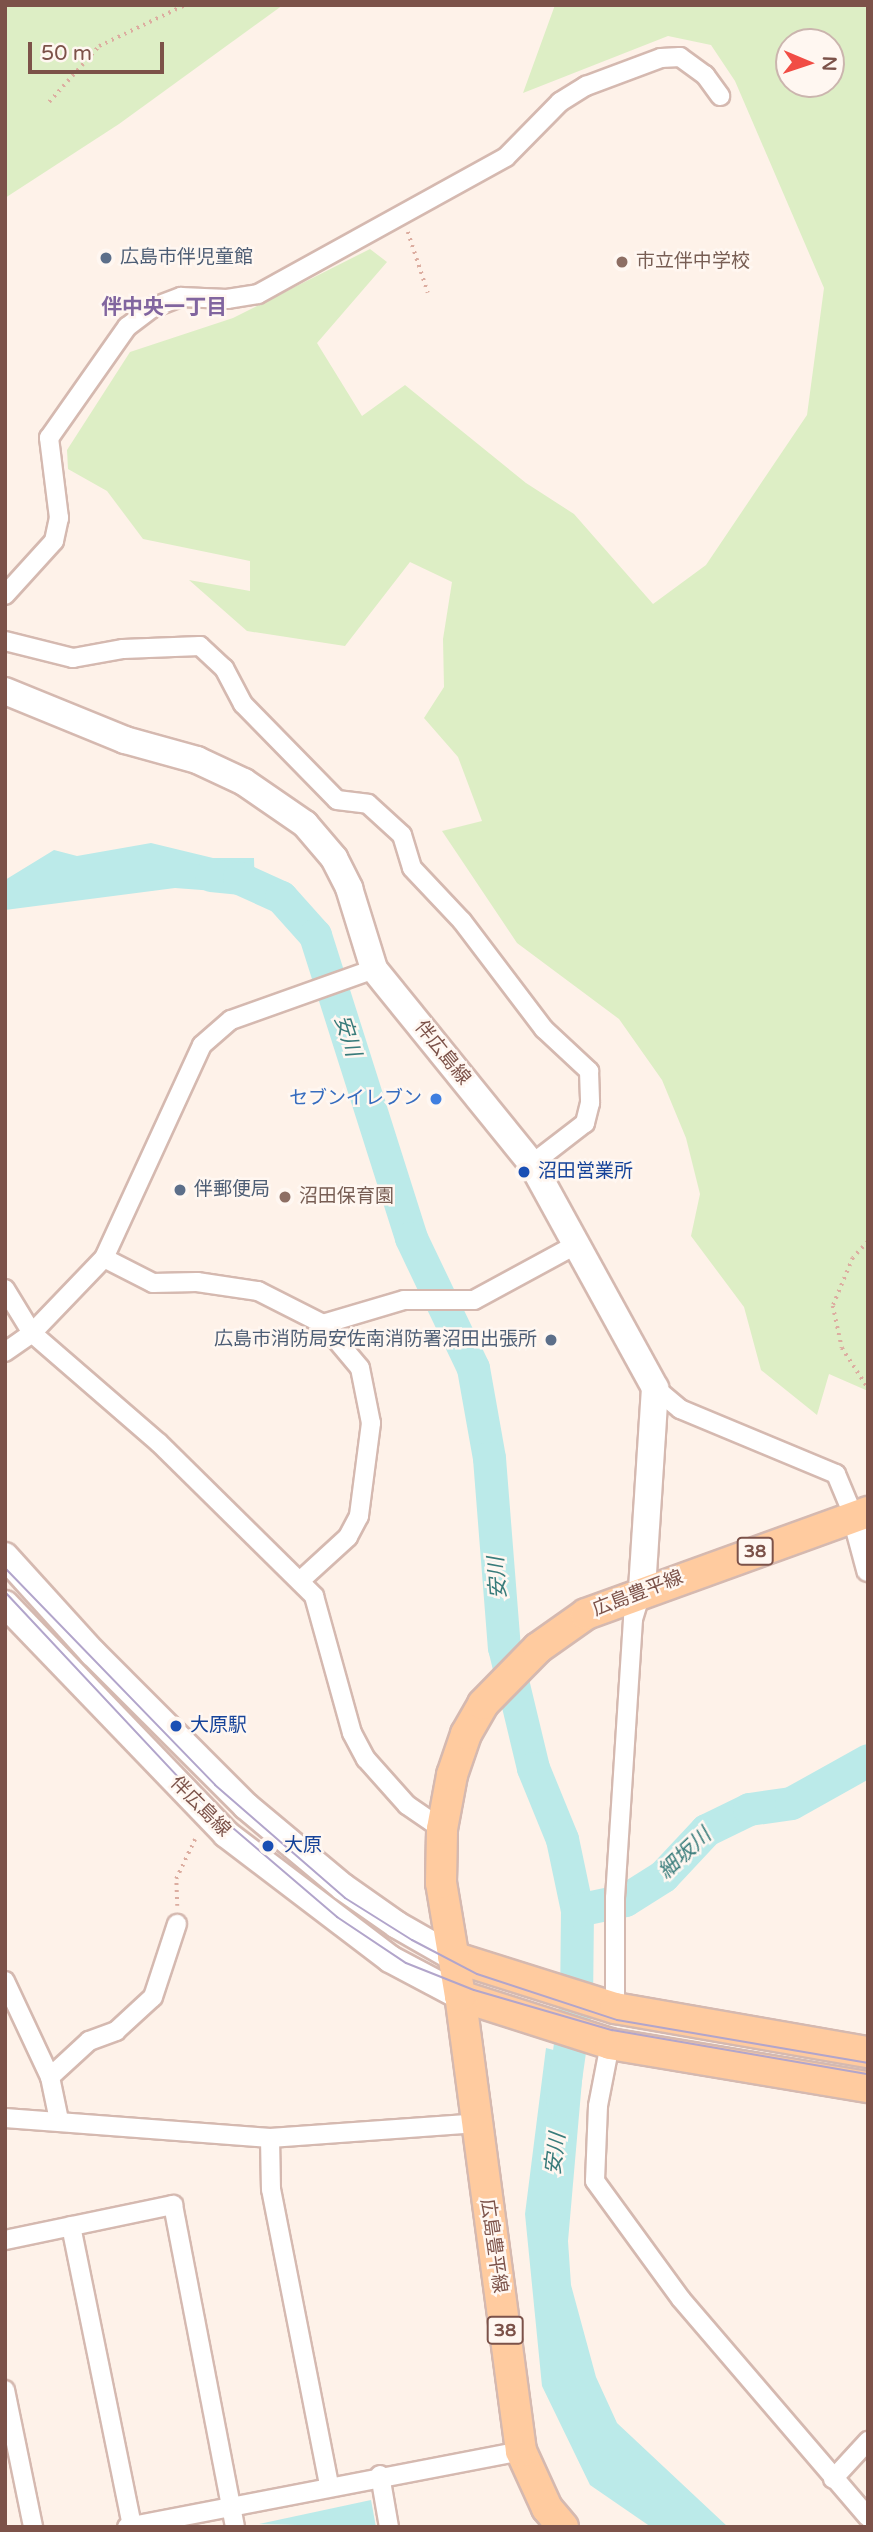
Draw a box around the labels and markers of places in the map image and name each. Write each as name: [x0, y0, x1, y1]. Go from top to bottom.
place label: 広島市伴児童館: [120, 247, 253, 269]
marker: 広島市伴児童館: [98, 250, 114, 266]
place label: 市立伴中学校: [636, 251, 750, 273]
marker: 市立伴中学校: [614, 254, 630, 270]
place label: セブンイレブン: [289, 1088, 422, 1110]
marker: セブンイレブン: [428, 1091, 444, 1107]
place label: 沼田営業所: [538, 1161, 633, 1183]
marker: 沼田営業所: [516, 1164, 532, 1180]
place label: 伴郵便局: [194, 1179, 270, 1201]
marker: 伴郵便局: [172, 1182, 188, 1198]
place label: 沼田保育園: [299, 1186, 394, 1208]
marker: 沼田保育園: [277, 1189, 293, 1205]
place label: 広島市消防局安佐南消防署沼田出張所: [214, 1329, 537, 1351]
marker: 広島市消防局安佐南消防署沼田出張所: [543, 1332, 559, 1348]
place label: 大原駅: [190, 1715, 247, 1737]
marker: 大原駅: [168, 1718, 184, 1734]
place label: 大原: [284, 1835, 322, 1857]
marker: 大原: [258, 1836, 278, 1856]

